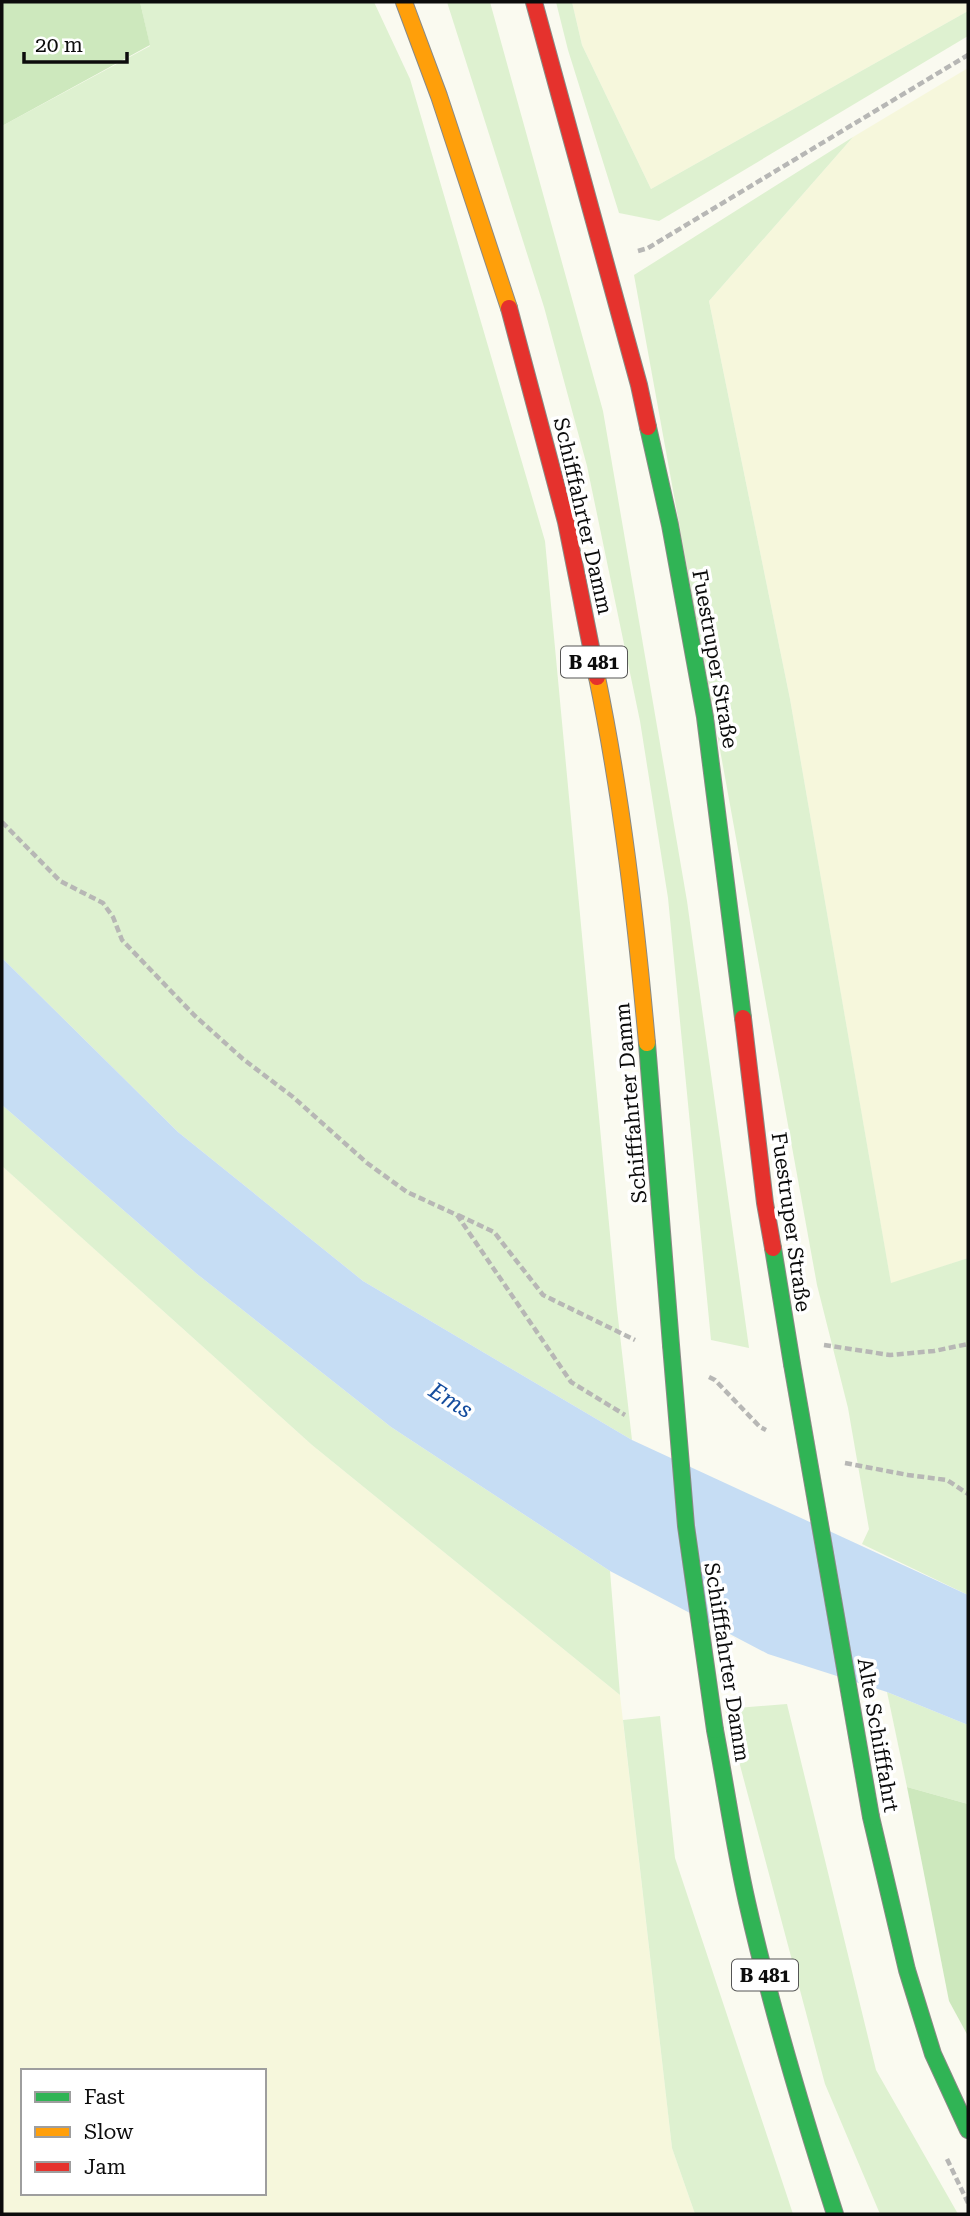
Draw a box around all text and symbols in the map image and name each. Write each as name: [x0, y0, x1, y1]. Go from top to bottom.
scale bar: [24, 21, 128, 65]
text: 20 m: [35, 33, 83, 57]
street label: Schifffahrter Damm: [549, 415, 617, 617]
street label: Fuestruper Straße: [687, 568, 743, 750]
road number: B 481: [561, 646, 627, 678]
street label: Schifffahrter Damm: [610, 1002, 652, 1204]
street label: Fuestruper Straße: [767, 1131, 815, 1313]
water label: Ems: [423, 1376, 477, 1424]
street label: Schifffahrter Damm: [699, 1561, 755, 1763]
street label: Alte Schifffahrt: [853, 1656, 903, 1814]
road number: B 481: [732, 1960, 798, 1991]
legend: [21, 2069, 266, 2195]
text: Fast: [84, 2085, 125, 2109]
text: Slow: [84, 2120, 134, 2144]
text: Jam: [84, 2155, 126, 2179]

